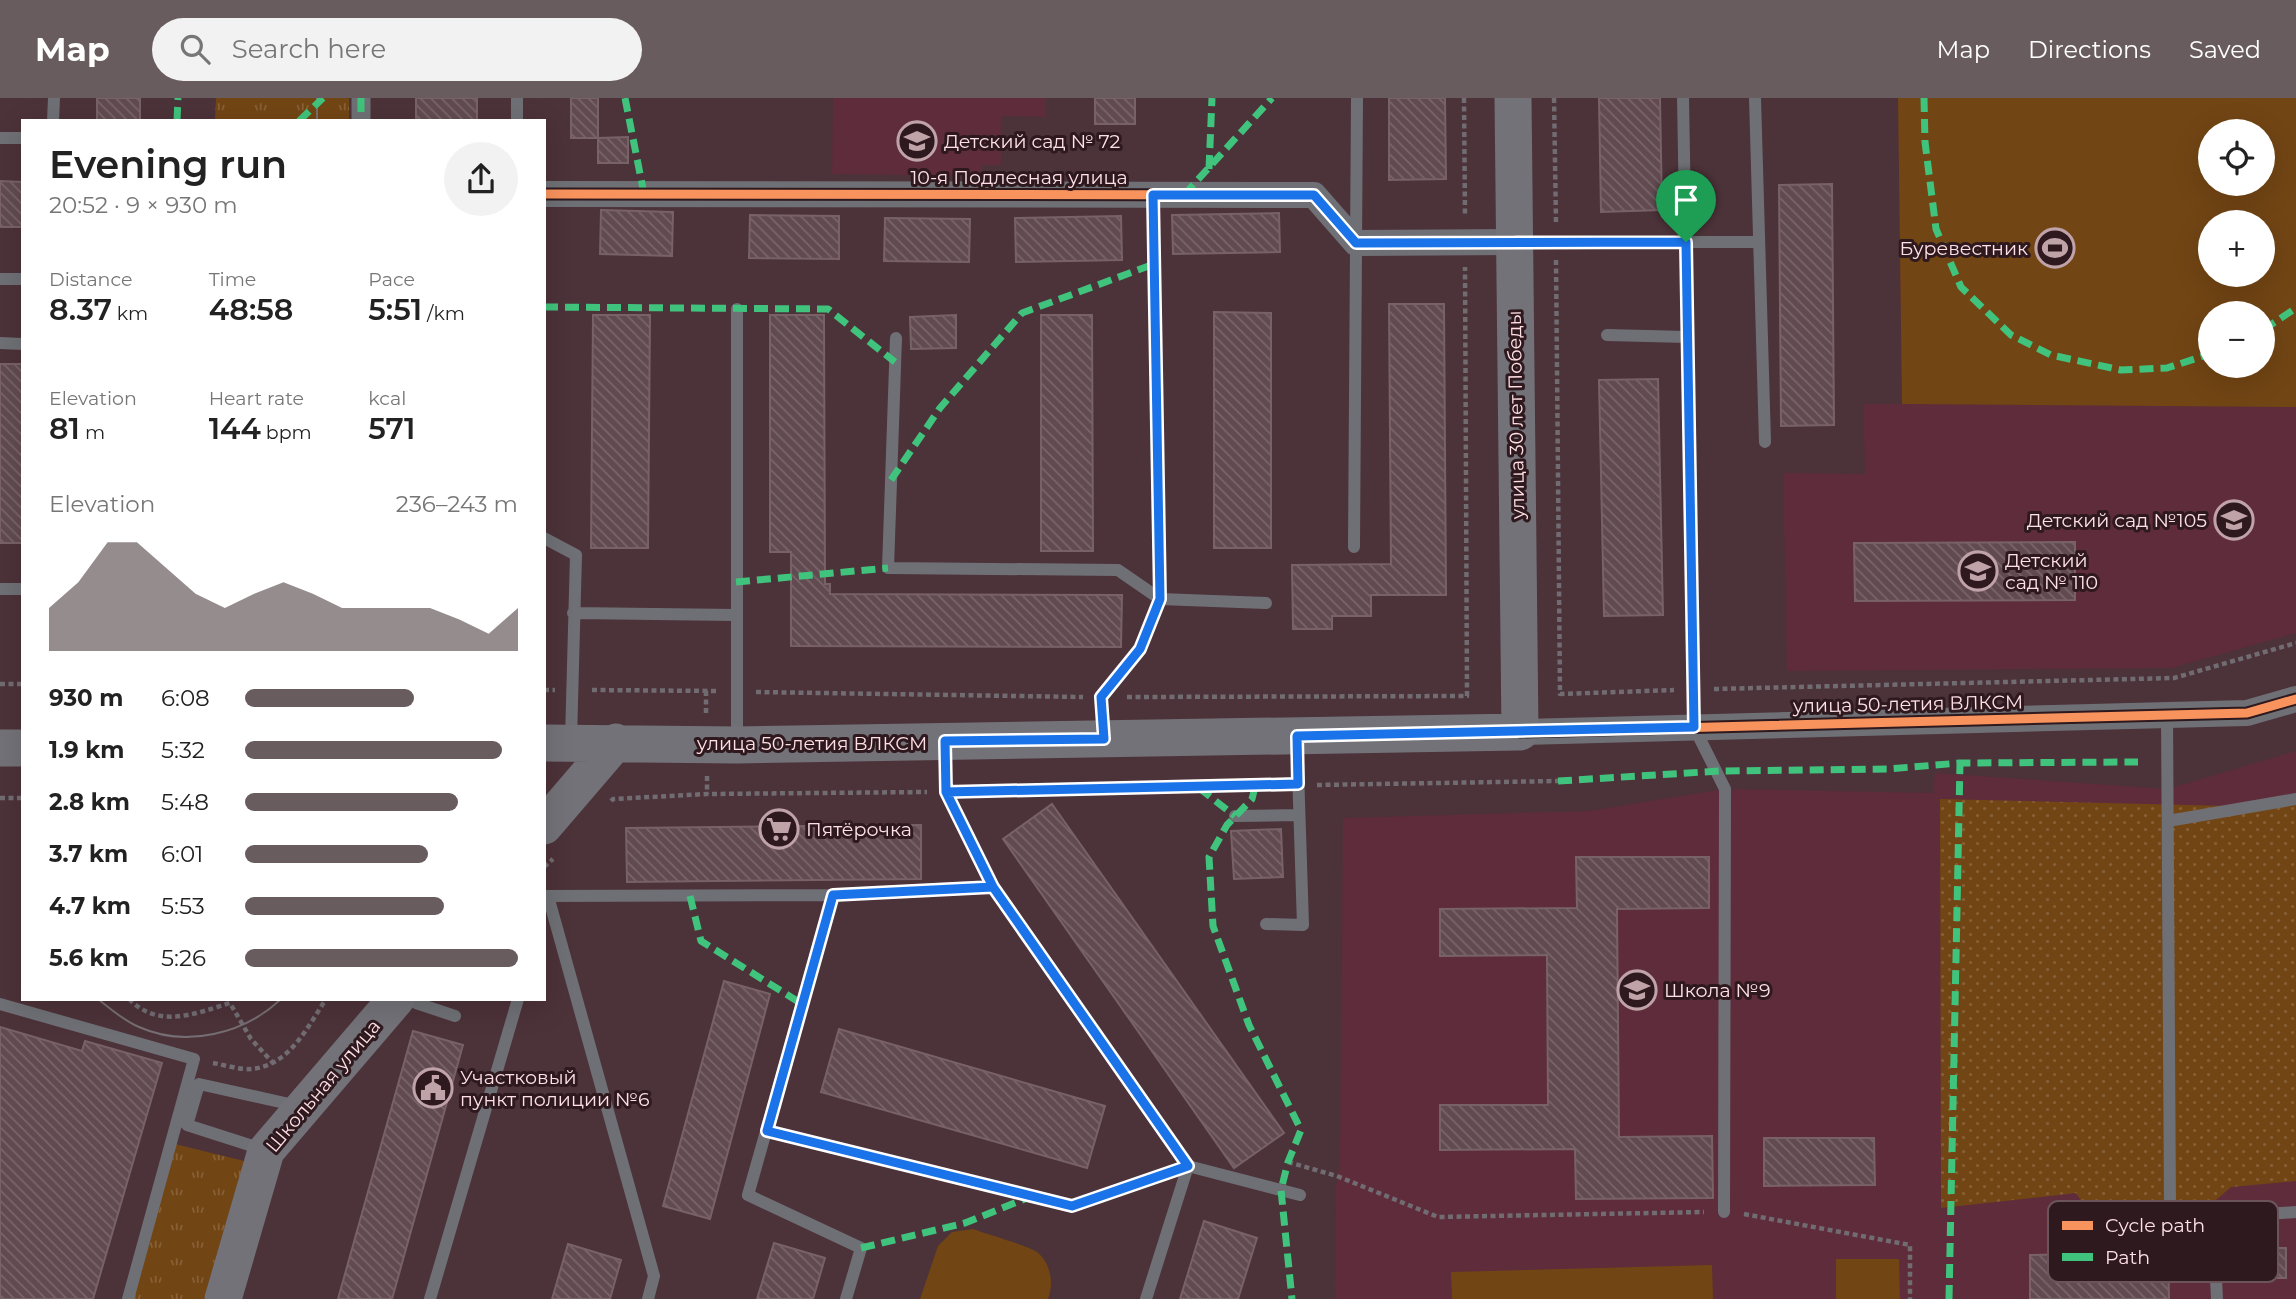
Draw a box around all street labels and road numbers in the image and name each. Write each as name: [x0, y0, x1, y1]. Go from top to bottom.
street label: 10-я Подлесная улица: [910, 166, 1128, 189]
street label: улица 30 лет Победы: [1503, 310, 1529, 521]
street label: улица 50-летия ВЛКСМ: [1792, 690, 2023, 718]
street label: улица 50-летия ВЛКСМ: [696, 732, 927, 755]
street label: Школьная улица: [261, 1015, 385, 1157]

